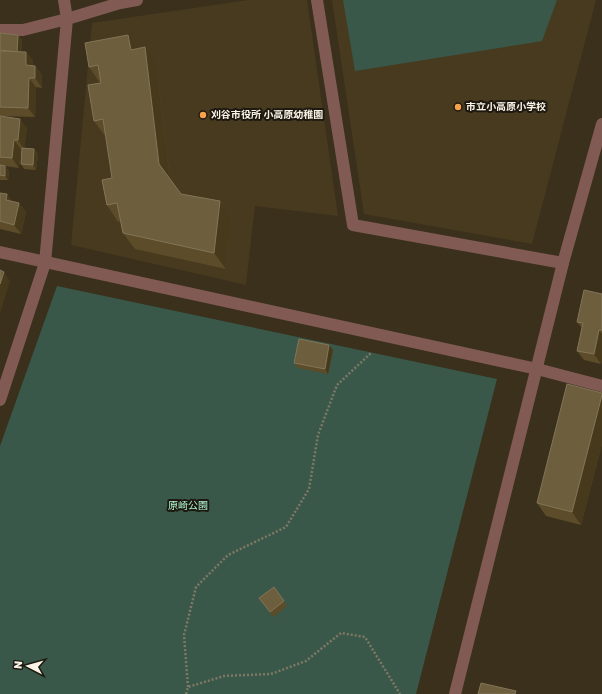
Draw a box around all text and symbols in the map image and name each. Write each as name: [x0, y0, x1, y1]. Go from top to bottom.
place label: 市立小高原小学校: [466, 101, 546, 113]
marker: 市立小高原小学校: [453, 102, 463, 112]
place label: 刈谷市役所 小高原幼稚園: [211, 109, 323, 121]
marker: 刈谷市役所 小高原幼稚園: [198, 110, 208, 120]
park label: 原崎公園: [168, 500, 208, 512]
north arrow: [8, 646, 48, 686]
text: N: [12, 660, 25, 670]

